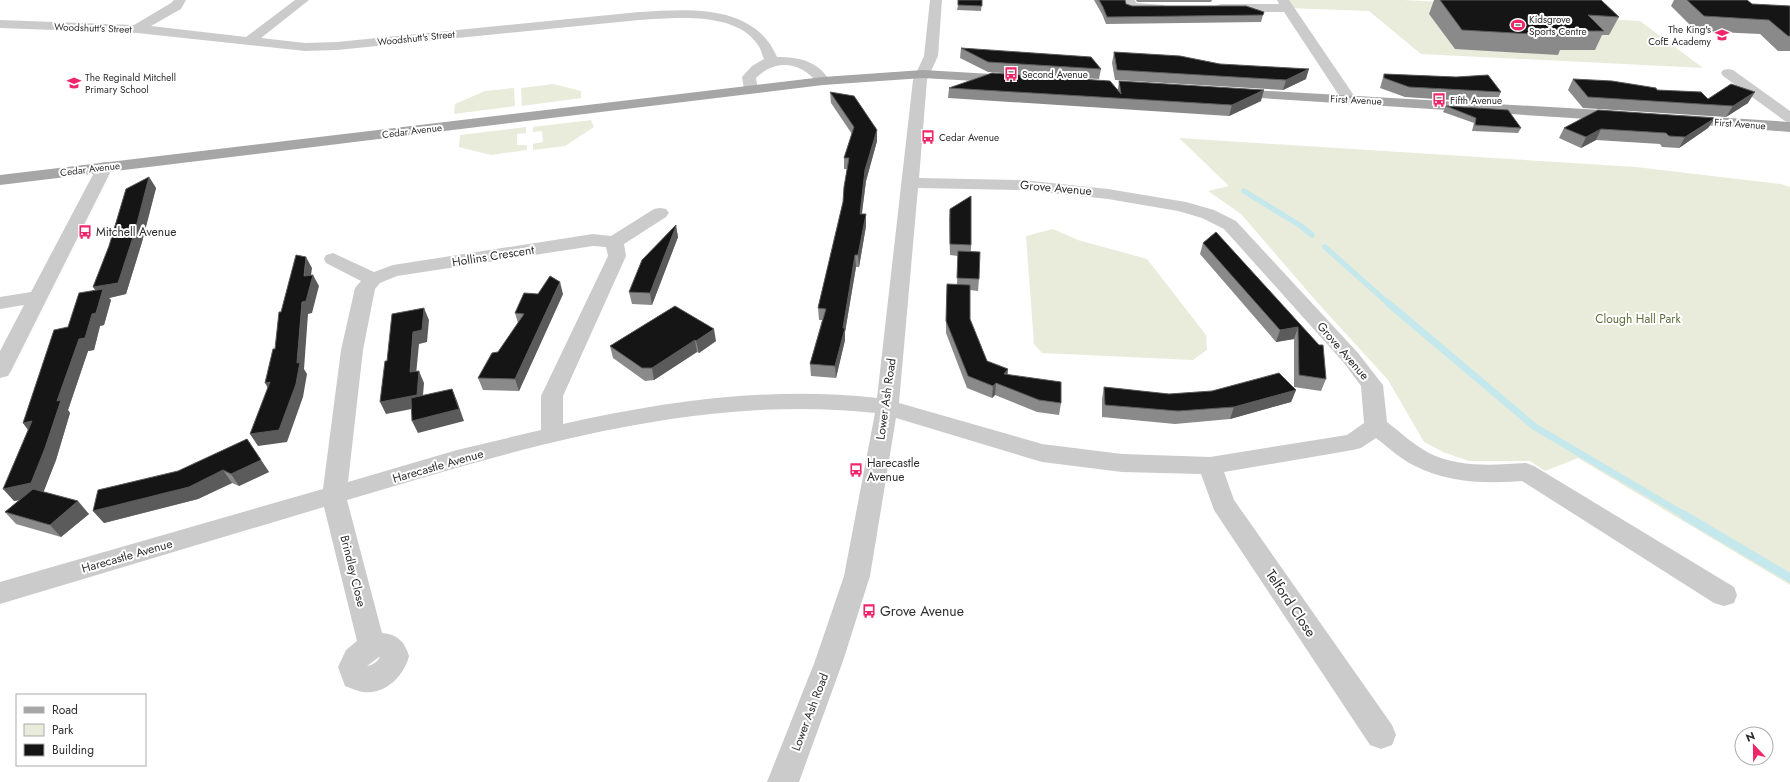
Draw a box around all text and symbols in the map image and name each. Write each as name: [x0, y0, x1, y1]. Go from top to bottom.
place label: Kidsgrove Sports Centre: [1529, 12, 1587, 39]
sports icon: Kidsgrove Sports Centre: [1510, 17, 1526, 33]
street label: Woodshutt's Street: [54, 19, 133, 37]
place label: The King's CofE Academy: [1648, 22, 1712, 49]
street label: Woodshutt's Street: [377, 26, 456, 50]
school or university icon: The King's CofE Academy: [1714, 27, 1730, 43]
bus stop icon: Second Avenue: [1003, 66, 1019, 82]
place label: Second Avenue: [1022, 67, 1088, 82]
place label: The Reginald Mitchell Primary School: [85, 70, 176, 97]
school or university icon: The Reginald Mitchell Primary School: [66, 75, 82, 91]
street label: First Avenue: [1330, 91, 1382, 109]
bus stop icon: Fifth Avenue: [1431, 92, 1447, 108]
place label: Fifth Avenue: [1450, 93, 1502, 108]
street label: First Avenue: [1714, 115, 1766, 133]
street label: Cedar Avenue: [381, 120, 443, 142]
bus stop icon: Cedar Avenue: [920, 129, 936, 145]
place label: Cedar Avenue: [939, 130, 999, 145]
street label: Cedar Avenue: [59, 158, 121, 180]
street label: Grove Avenue: [1019, 176, 1093, 200]
place label: Mitchell Avenue: [96, 223, 176, 241]
bus stop icon: Mitchell Avenue: [77, 224, 93, 240]
street label: Hollins Crescent: [451, 241, 535, 271]
park label: Clough Hall Park: [1595, 310, 1681, 328]
street label: Grove Avenue: [1313, 318, 1373, 384]
street label: Lower Ash Road: [871, 357, 901, 441]
street label: Harecastle Avenue: [391, 444, 485, 488]
place label: Harecastle Avenue: [867, 454, 920, 486]
bus stop icon: Harecastle Avenue: [848, 462, 864, 478]
street label: Brindley Close: [335, 533, 371, 609]
street label: Harecastle Avenue: [80, 534, 174, 578]
street label: Telford Close: [1261, 565, 1321, 641]
place label: Grove Avenue: [880, 601, 964, 621]
bus stop icon: Grove Avenue: [861, 603, 877, 619]
street label: Lower Ash Road: [787, 670, 833, 754]
legend: [16, 694, 146, 766]
text: Road: [52, 701, 78, 719]
text: Park: [52, 721, 74, 739]
north arrow: [1734, 726, 1774, 766]
text: N: [1743, 728, 1757, 746]
text: Building: [52, 741, 94, 759]

